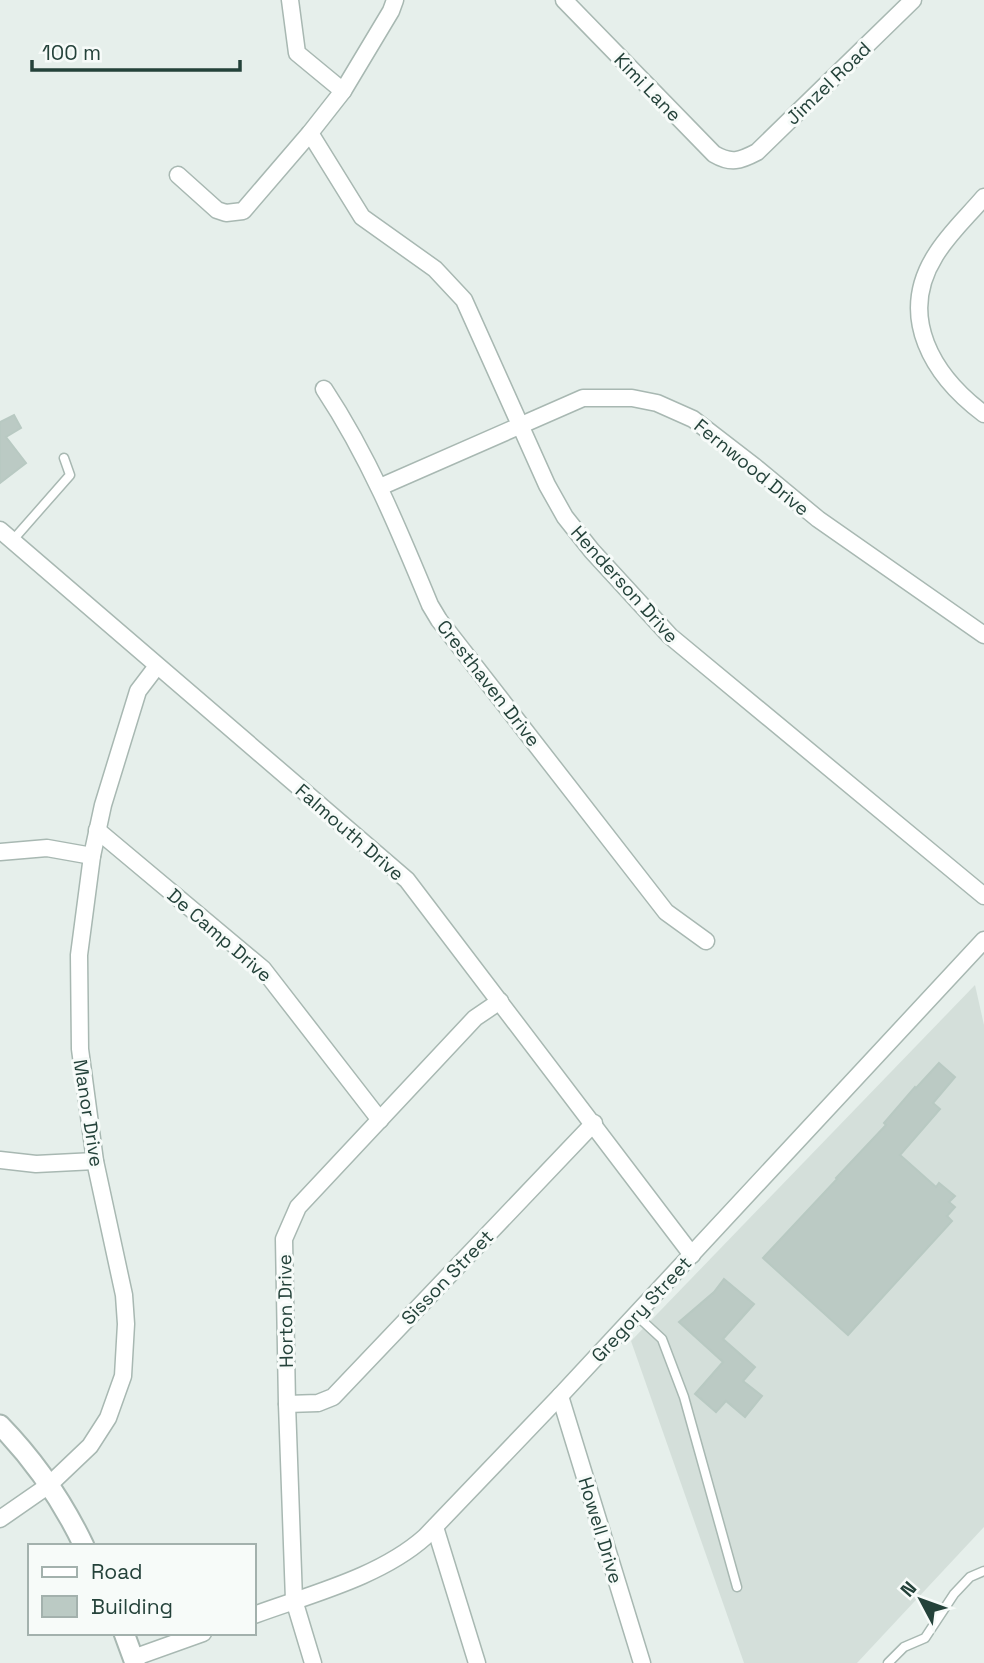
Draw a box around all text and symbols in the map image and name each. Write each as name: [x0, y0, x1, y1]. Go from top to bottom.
scale bar: [32, 28, 240, 72]
street label: Jimzel Road: [780, 36, 876, 130]
text: 100 m: [42, 39, 101, 66]
street label: Kimi Lane: [609, 48, 687, 127]
street label: Fernwood Drive: [689, 413, 814, 522]
street label: Henderson Drive: [565, 520, 684, 648]
street label: Cresthaven Drive: [431, 615, 546, 752]
street label: Falmouth Drive: [290, 778, 409, 886]
street label: De Camp Drive: [162, 883, 277, 988]
street label: Manor Drive: [68, 1058, 109, 1169]
street label: Sisson Street: [396, 1225, 499, 1330]
street label: Gregory Street: [586, 1251, 697, 1368]
street label: Horton Drive: [272, 1254, 299, 1368]
street label: Howell Drive: [572, 1474, 629, 1586]
legend: [28, 1544, 256, 1635]
text: Road: [91, 1558, 143, 1585]
north arrow: [886, 1565, 956, 1635]
text: N: [895, 1576, 922, 1602]
text: Building: [91, 1593, 173, 1620]

